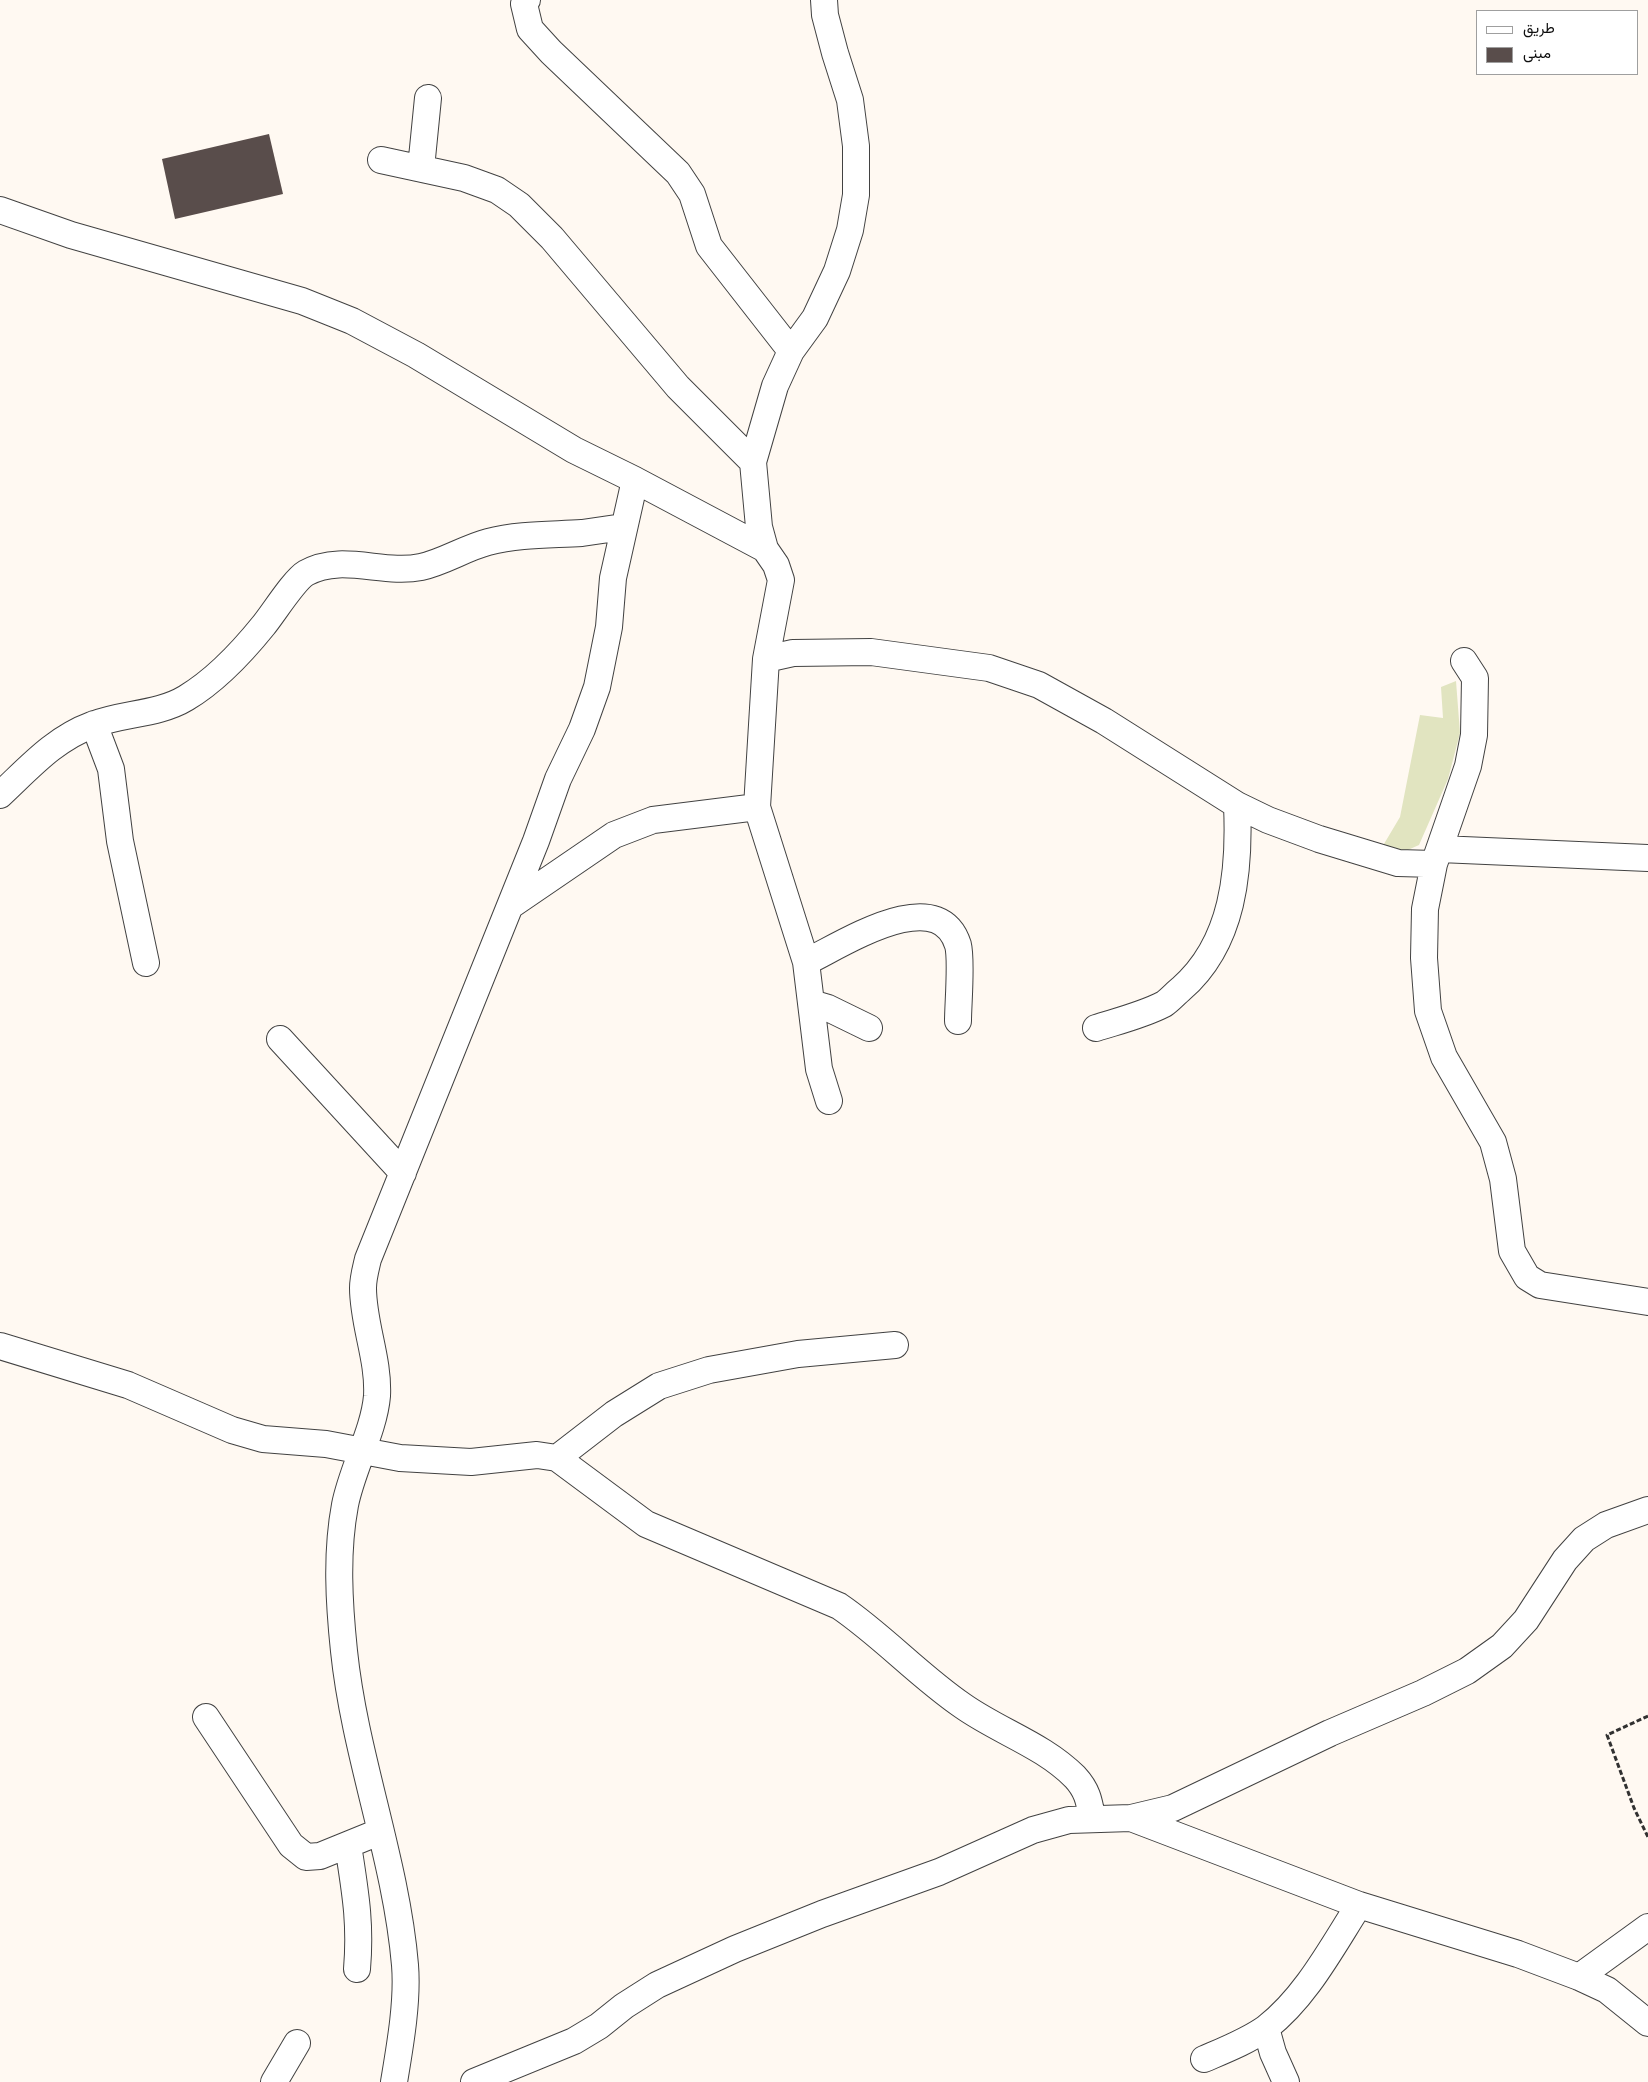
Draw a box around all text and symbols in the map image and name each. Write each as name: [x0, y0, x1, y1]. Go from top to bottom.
legend: [1476, 10, 1638, 75]
text: طريق: [1523, 19, 1555, 37]
text: مبنى: [1523, 44, 1551, 62]

